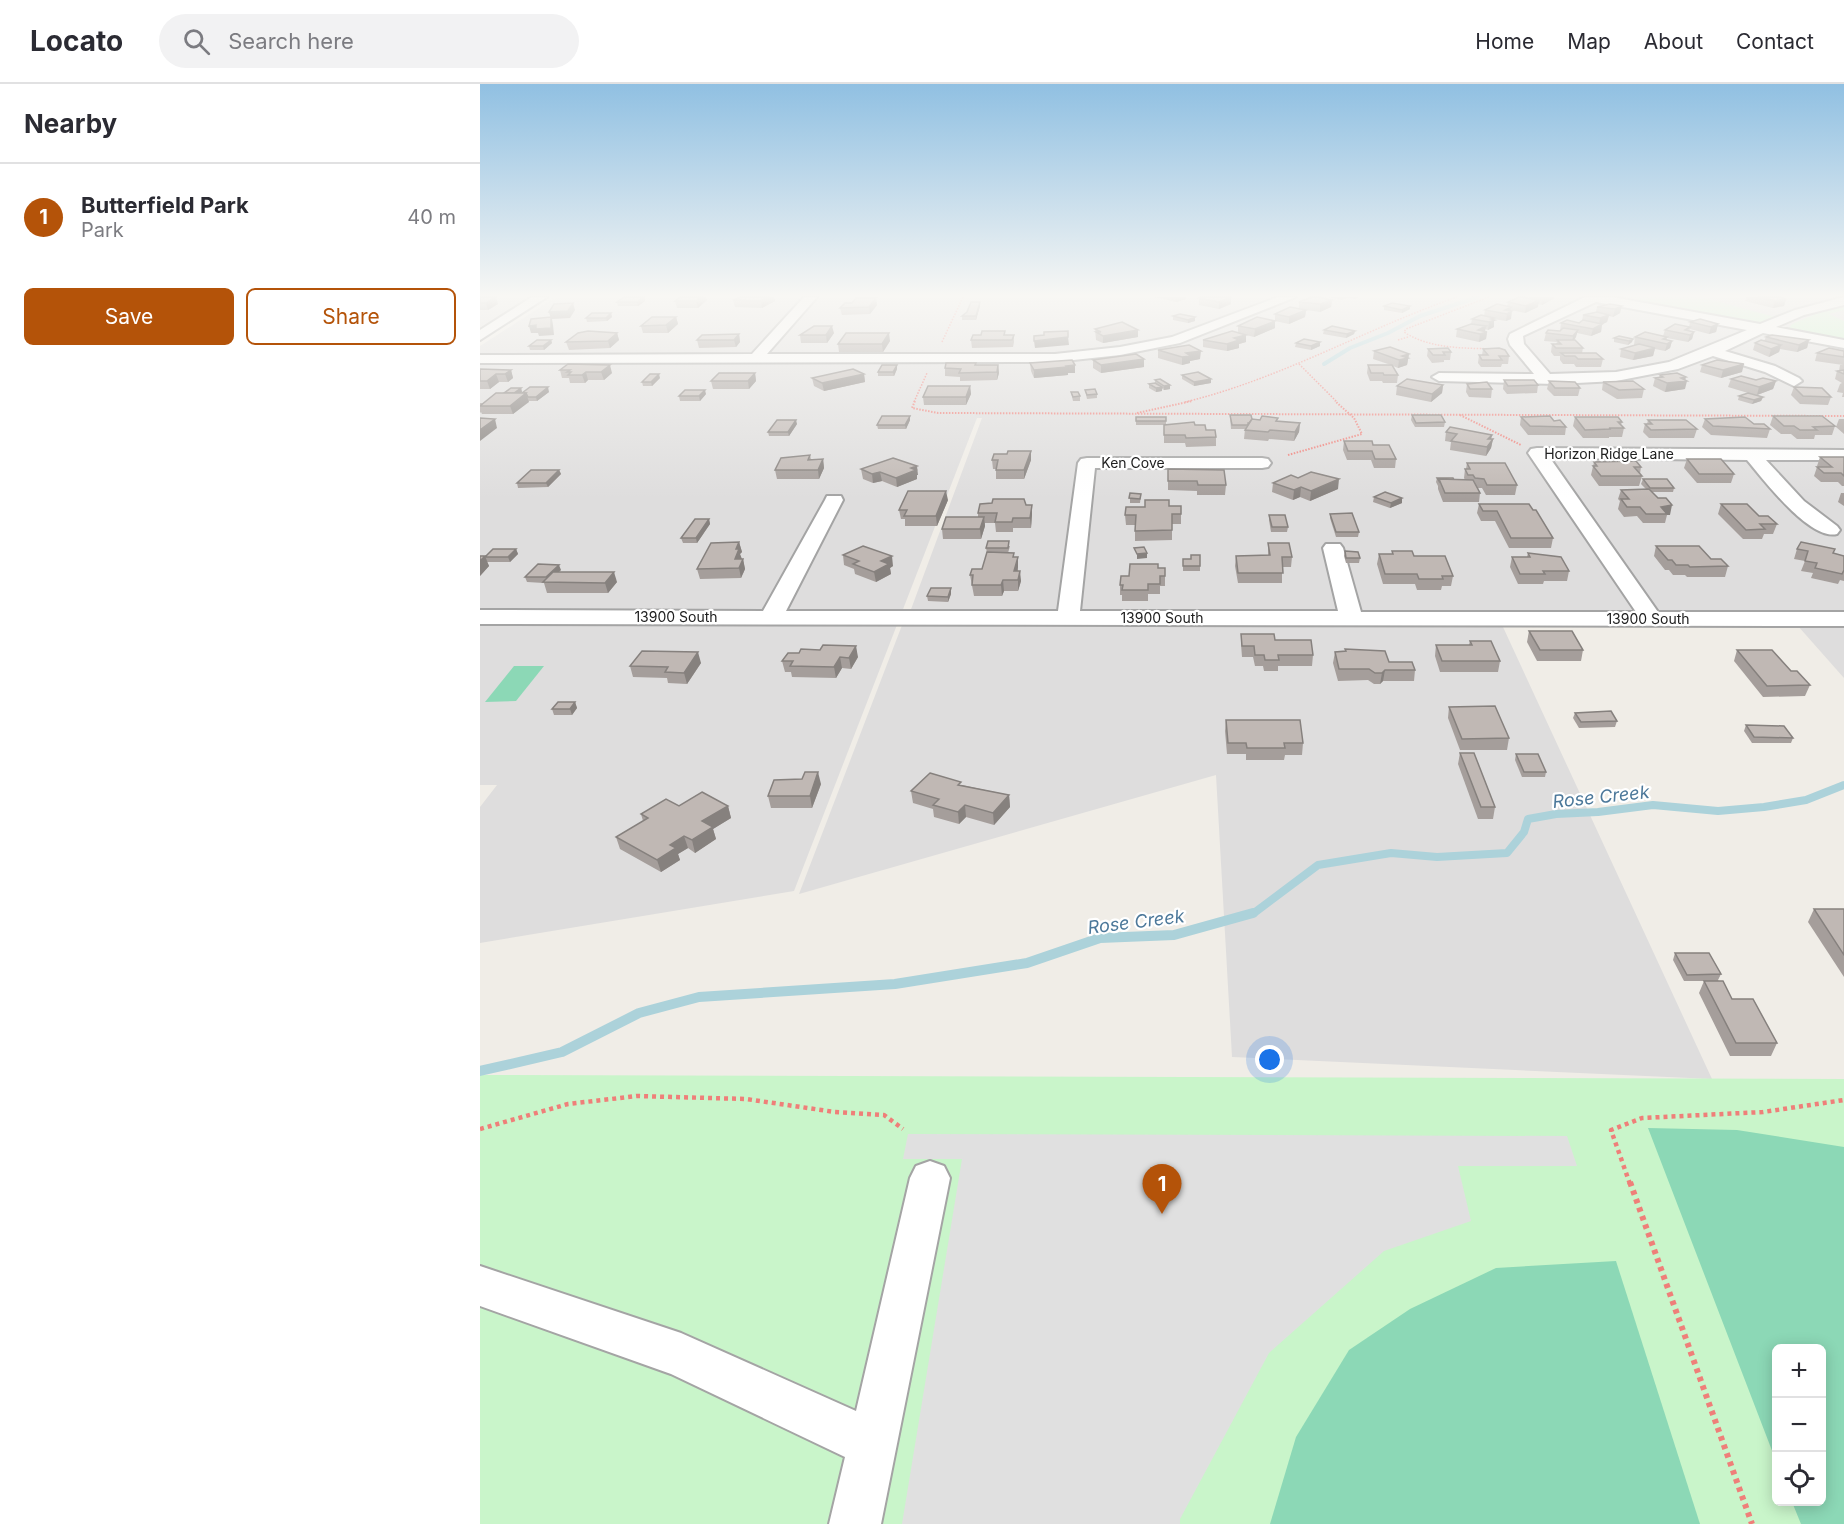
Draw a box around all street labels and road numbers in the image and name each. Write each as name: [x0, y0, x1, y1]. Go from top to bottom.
street label: Horizon Ridge Lane: [1544, 445, 1674, 462]
street label: Ken Cove: [1101, 454, 1165, 471]
street label: 13900 South: [634, 608, 718, 625]
street label: 13900 South: [1120, 609, 1204, 626]
street label: 13900 South: [1606, 610, 1690, 627]

